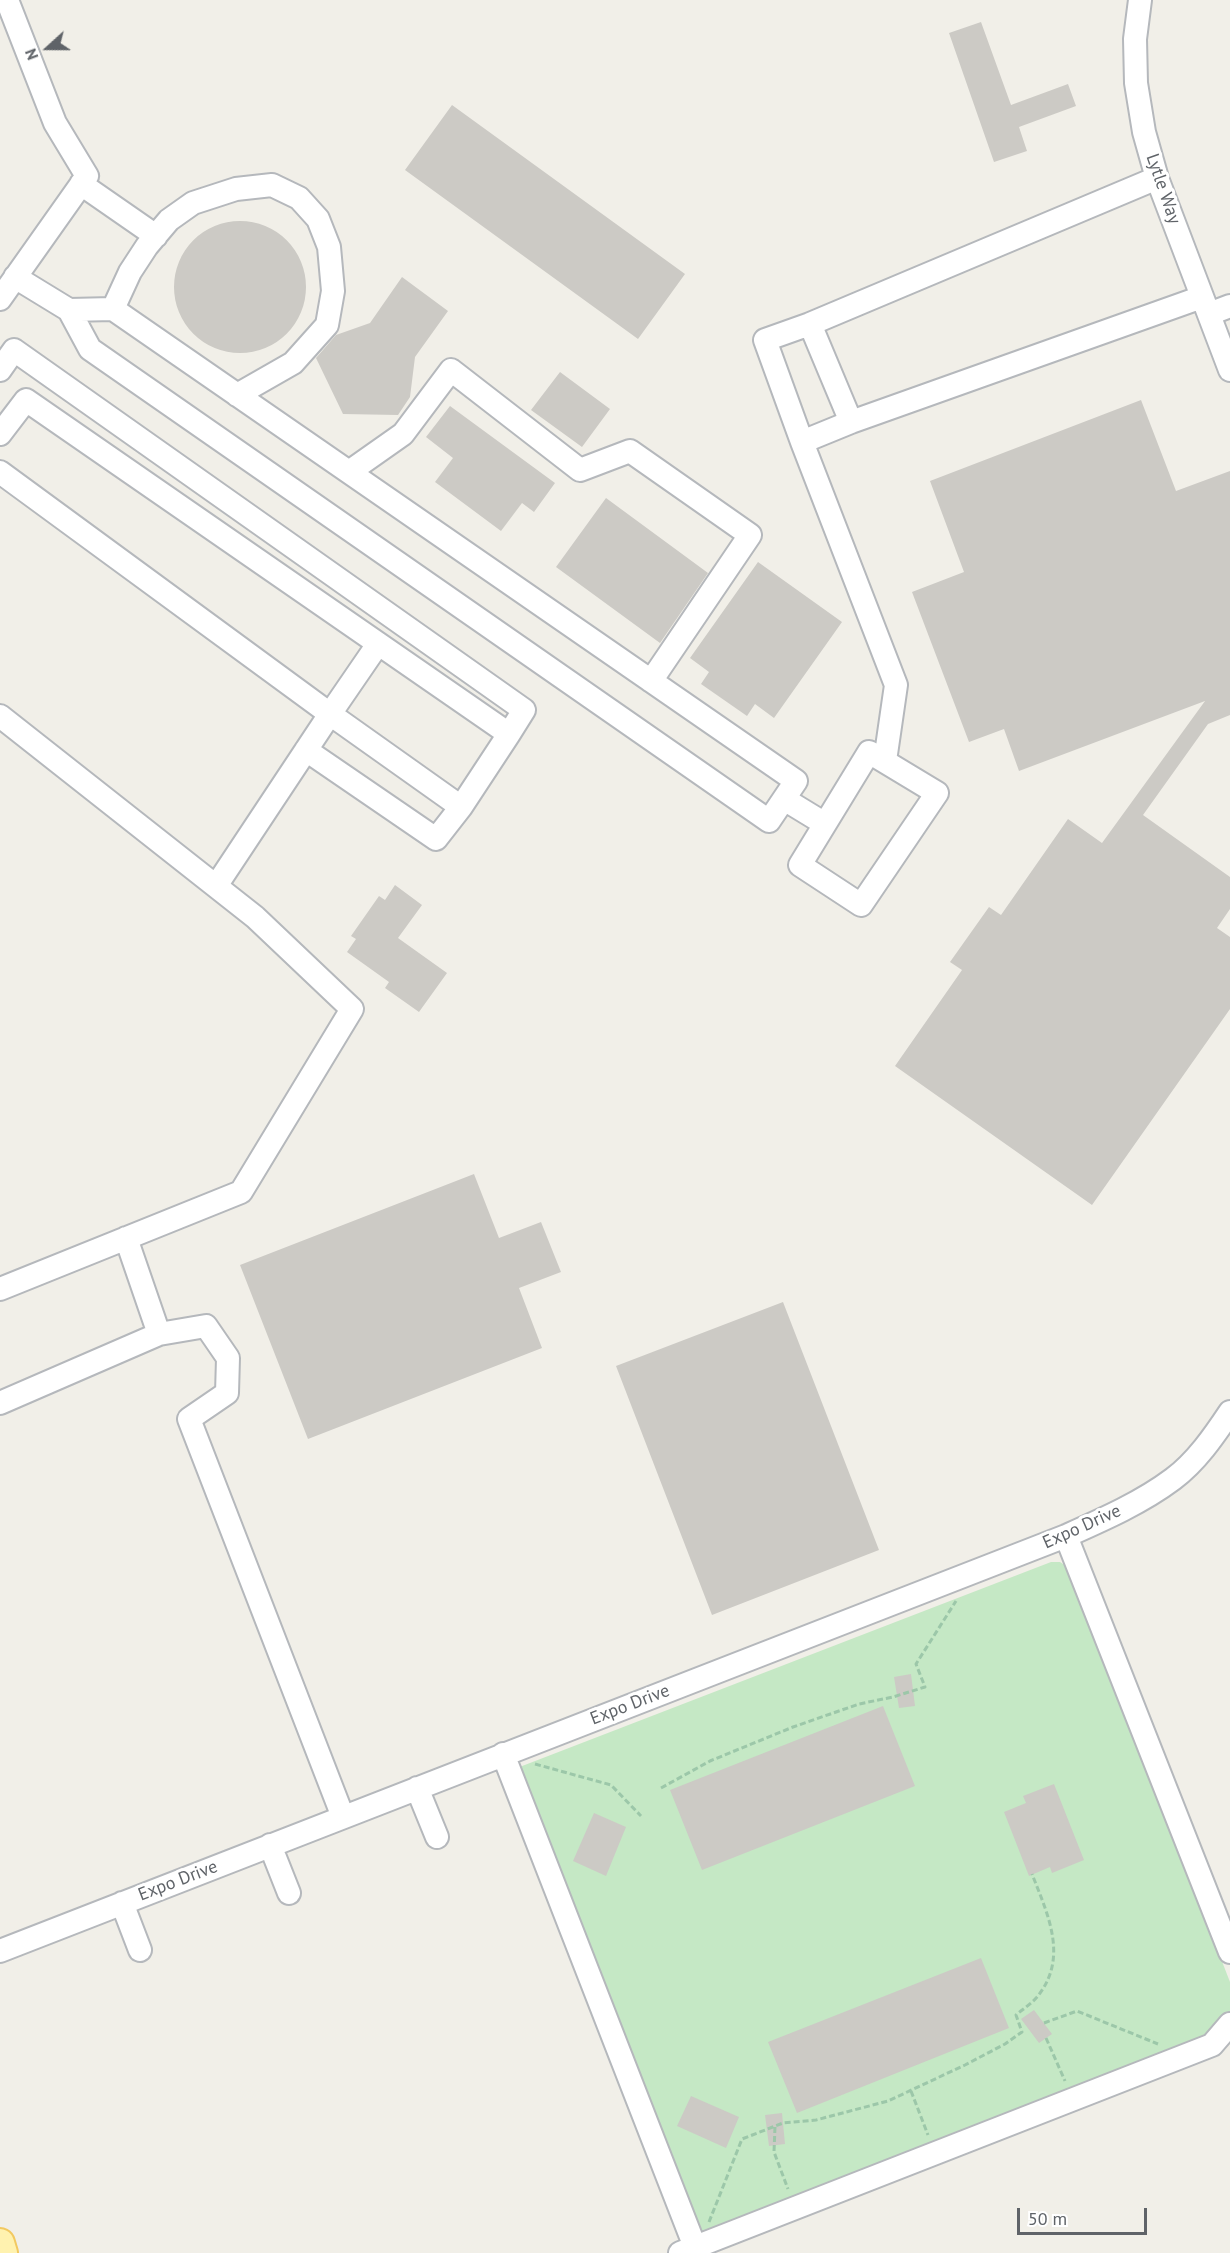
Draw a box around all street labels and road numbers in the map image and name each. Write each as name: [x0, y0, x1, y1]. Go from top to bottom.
street label: Lytle Way: [1141, 151, 1185, 227]
street label: Expo Drive: [1039, 1500, 1125, 1554]
street label: Expo Drive: [587, 1680, 673, 1730]
street label: Expo Drive: [135, 1856, 221, 1906]

